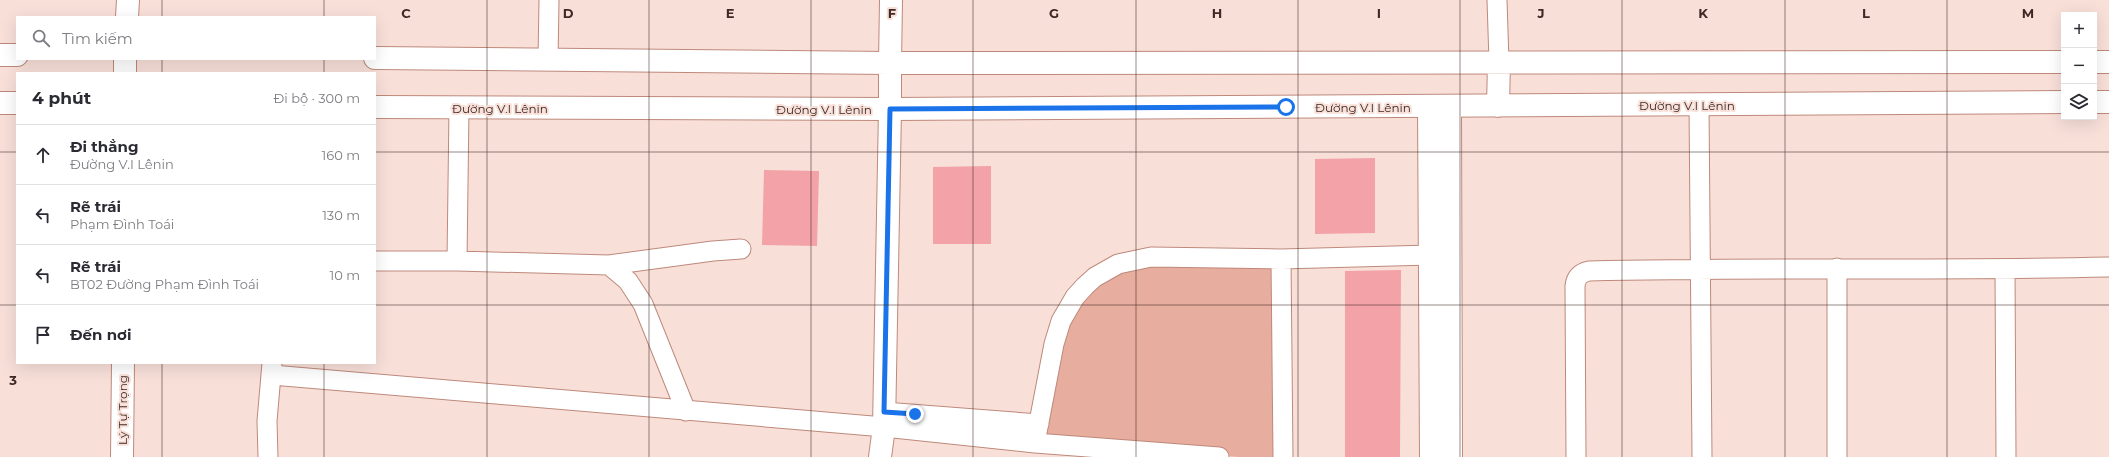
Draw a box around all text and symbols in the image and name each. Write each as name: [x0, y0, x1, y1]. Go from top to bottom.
text: C: [401, 5, 411, 21]
text: D: [563, 5, 574, 21]
text: E: [726, 5, 735, 21]
text: F: [888, 5, 896, 21]
text: G: [1049, 5, 1059, 21]
text: H: [1212, 5, 1222, 21]
text: I: [1377, 5, 1381, 21]
text: J: [1536, 5, 1545, 21]
text: K: [1698, 5, 1708, 21]
text: L: [1862, 5, 1870, 21]
text: M: [2022, 5, 2034, 21]
map controls: [2061, 12, 2097, 120]
button: +: [2061, 12, 2097, 48]
search box: [16, 16, 376, 60]
icon: search: [30, 27, 52, 49]
text: Tìm kiếm: [62, 29, 133, 48]
button: −: [2061, 48, 2097, 84]
button: layers: [2061, 84, 2097, 120]
text: 4 phút: [32, 88, 91, 108]
text: Đi bộ · 300 m: [273, 90, 360, 106]
route start: [1277, 98, 1295, 116]
street label: Đường V.I Lênin: [1639, 98, 1735, 113]
street label: Đường V.I Lênin: [1315, 100, 1411, 115]
street label: Đường V.I Lênin: [452, 101, 548, 116]
street label: Đường V.I Lênin: [776, 102, 872, 117]
text: Đi thẳng: [70, 137, 138, 156]
icon: ahead: [32, 144, 54, 166]
text: 160 m: [322, 147, 360, 163]
text: Đường V.I Lênin: [70, 156, 174, 172]
text: Rẽ trái: [70, 197, 121, 216]
icon: left: [32, 204, 54, 226]
text: 130 m: [322, 207, 360, 223]
text: Phạm Đình Toái: [70, 216, 174, 232]
text: Rẽ trái: [70, 257, 121, 276]
icon: left: [32, 264, 54, 286]
text: 10 m: [330, 267, 360, 283]
text: BT02 Đường Phạm Đình Toái: [70, 276, 259, 292]
icon: arrive: [32, 324, 54, 346]
text: Đến nơi: [70, 325, 131, 344]
text: 3: [8, 372, 17, 388]
street label: Lý Tự Trọng: [115, 375, 130, 445]
route end: [906, 405, 924, 423]

